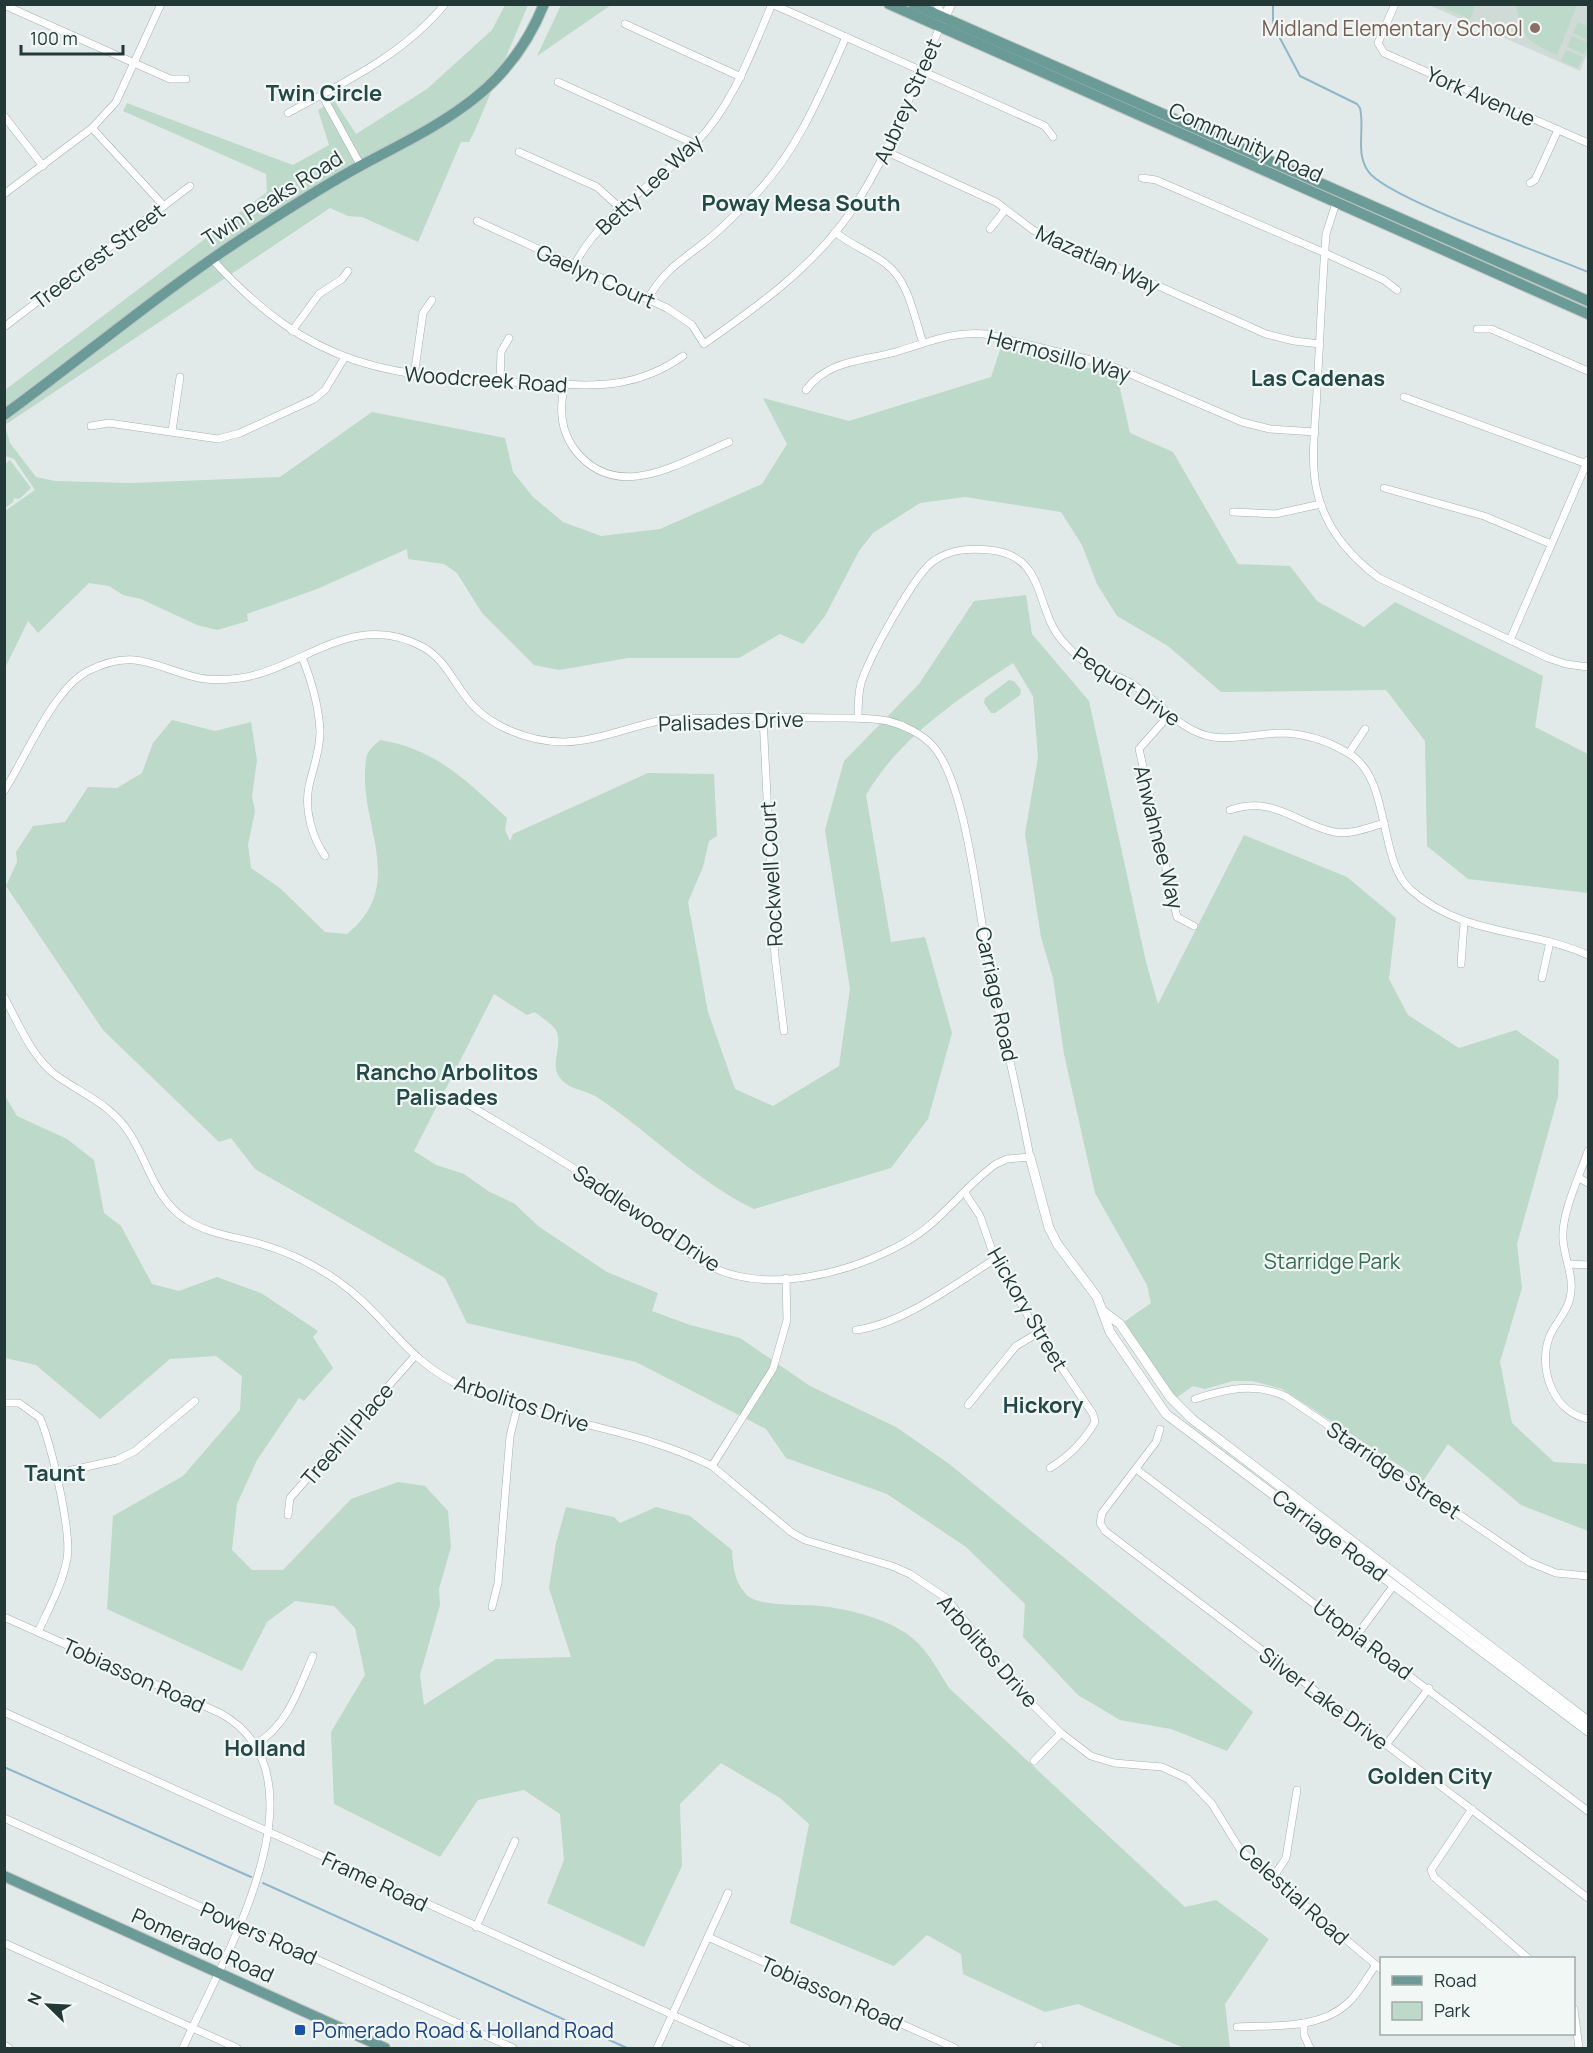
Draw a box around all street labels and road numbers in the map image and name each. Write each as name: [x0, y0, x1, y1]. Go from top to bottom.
street label: Aubrey Street: [867, 34, 947, 168]
street label: York Avenue: [1422, 60, 1540, 132]
street label: Community Road: [1164, 95, 1328, 189]
street label: Betty Lee Way: [590, 127, 708, 241]
street label: Twin Peaks Road: [197, 144, 347, 252]
street label: Treecrest Street: [26, 197, 170, 315]
street label: Mazatlan Way: [1031, 218, 1165, 300]
street label: Gaelyn Court: [532, 237, 660, 315]
street label: Hermosillo Way: [984, 322, 1134, 388]
street label: Woodcreek Road: [403, 359, 569, 399]
street label: Pequot Drive: [1068, 640, 1186, 732]
street label: Palisades Drive: [658, 704, 804, 738]
street label: Ahwahnee Way: [1128, 762, 1190, 912]
street label: Rockwell Court: [753, 801, 789, 947]
street label: Carriage Road: [969, 924, 1025, 1064]
street label: Saddlewood Drive: [568, 1158, 726, 1278]
street label: Hickory Street: [981, 1242, 1075, 1376]
street label: Arbolitos Drive: [451, 1368, 593, 1438]
street label: Treehill Place: [295, 1377, 399, 1491]
street label: Starridge Street: [1321, 1415, 1467, 1525]
street label: Carriage Road: [1267, 1483, 1393, 1587]
street label: Arbolitos Drive: [931, 1589, 1045, 1713]
street label: Utopia Road: [1307, 1592, 1419, 1686]
street label: Tobiasson Road: [58, 1631, 210, 1719]
street label: Silver Lake Drive: [1254, 1640, 1394, 1756]
street label: Celestial Road: [1233, 1837, 1355, 1951]
street label: Frame Road: [318, 1844, 432, 1918]
street label: Powers Road: [196, 1895, 322, 1971]
street label: Pomerado Road: [128, 1901, 278, 1989]
street label: Tobiasson Road: [756, 1949, 908, 2037]

